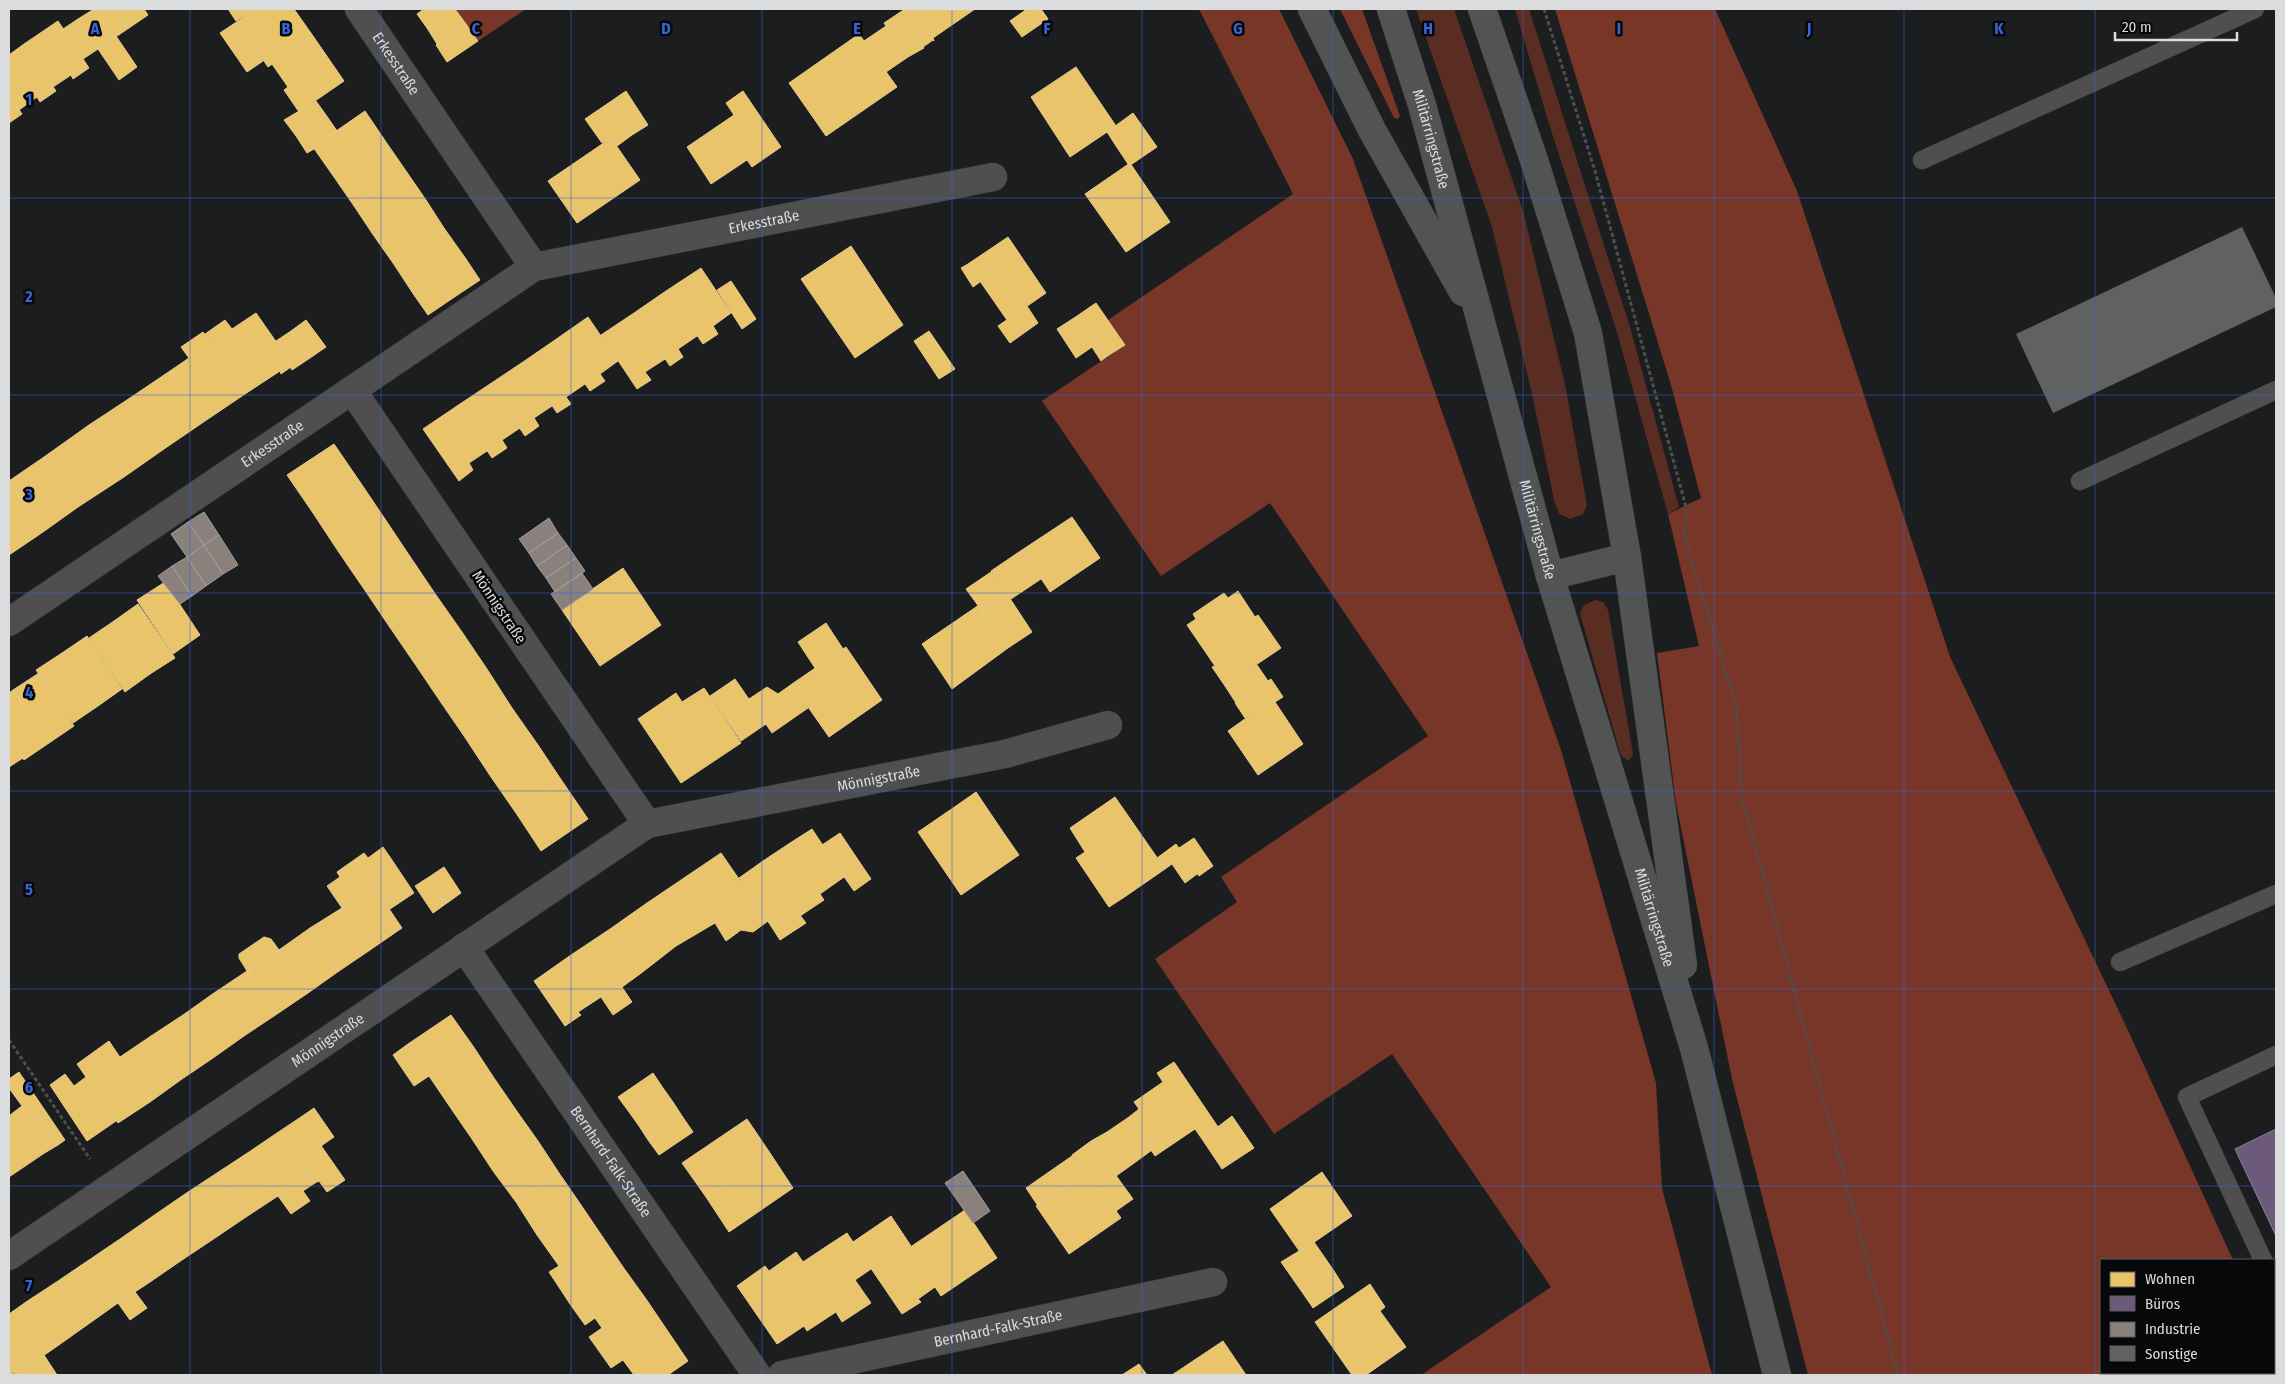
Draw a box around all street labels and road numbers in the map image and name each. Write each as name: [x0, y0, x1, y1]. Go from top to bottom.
street label: Erkesstraße: [369, 29, 424, 98]
street label: Militärringstraße: [1408, 87, 1453, 191]
street label: Erkesstraße: [727, 206, 801, 238]
street label: Erkesstraße: [238, 416, 307, 471]
street label: Militärringstraße: [1515, 478, 1560, 581]
street label: Mönnigstraße: [468, 567, 530, 647]
street label: Mönnigstraße: [836, 762, 922, 796]
street label: Militärringstraße: [1631, 866, 1678, 969]
street label: Mönnigstraße: [288, 1009, 368, 1071]
street label: Bernhard-Falk-Straße: [567, 1103, 655, 1221]
street label: Bernhard-Falk-Straße: [932, 1306, 1064, 1351]

